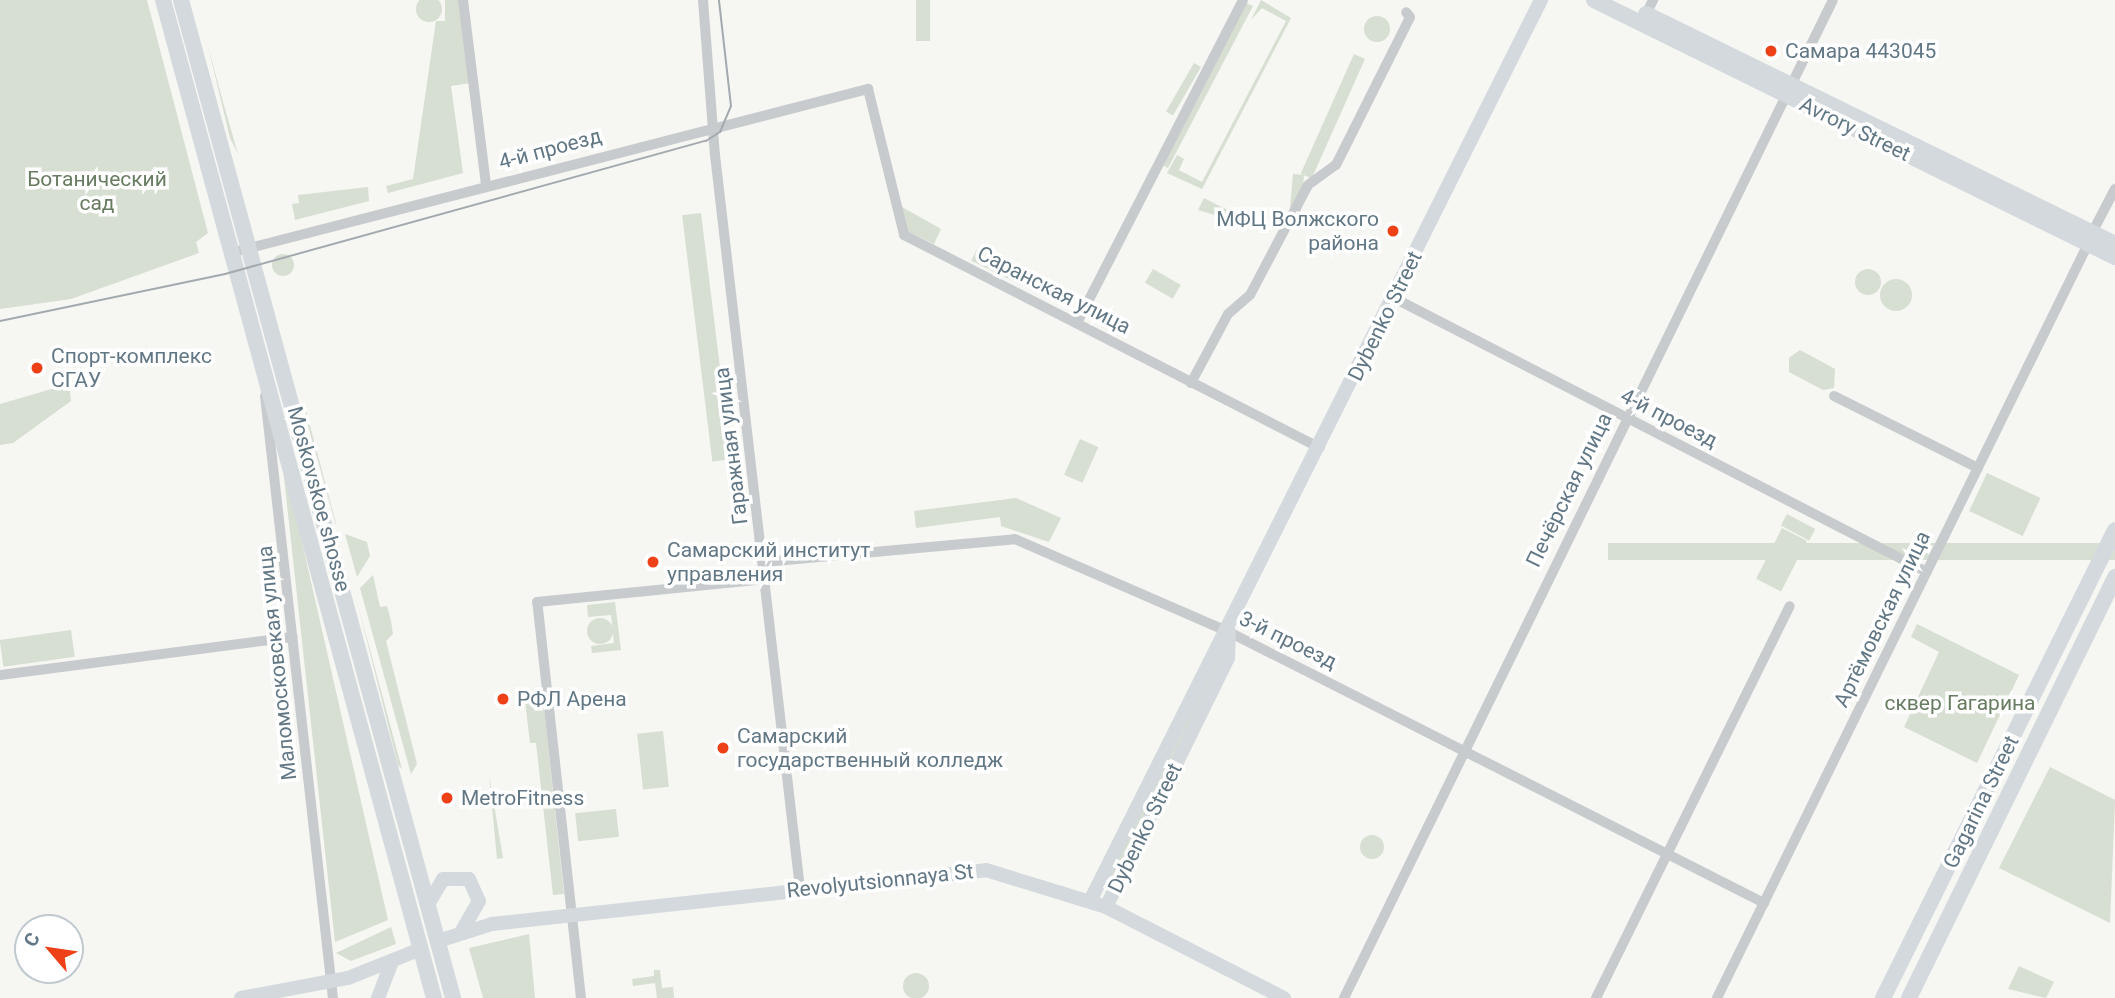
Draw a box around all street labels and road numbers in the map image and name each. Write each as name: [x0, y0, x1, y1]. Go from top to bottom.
street label: Avrory Street: [1796, 91, 1914, 167]
street label: 4-й проезд: [496, 123, 604, 175]
street label: Саранская улица: [973, 241, 1135, 339]
street label: Dybenko Street: [1343, 247, 1427, 385]
street label: Гаражная улица: [709, 366, 753, 526]
street label: 4-й проезд: [1616, 383, 1722, 453]
street label: Moskovskoe shosse: [282, 404, 356, 594]
street label: Печёрская улица: [1521, 409, 1617, 571]
street label: Артёмовская улица: [1828, 527, 1936, 711]
street label: Маломосковская улица: [252, 544, 302, 782]
street label: 3-й проезд: [1235, 606, 1341, 674]
street label: Gagarina Street: [1938, 731, 2024, 873]
street label: Dybenko Street: [1103, 759, 1187, 897]
street label: Revolyutsionnaya St: [785, 859, 975, 903]

